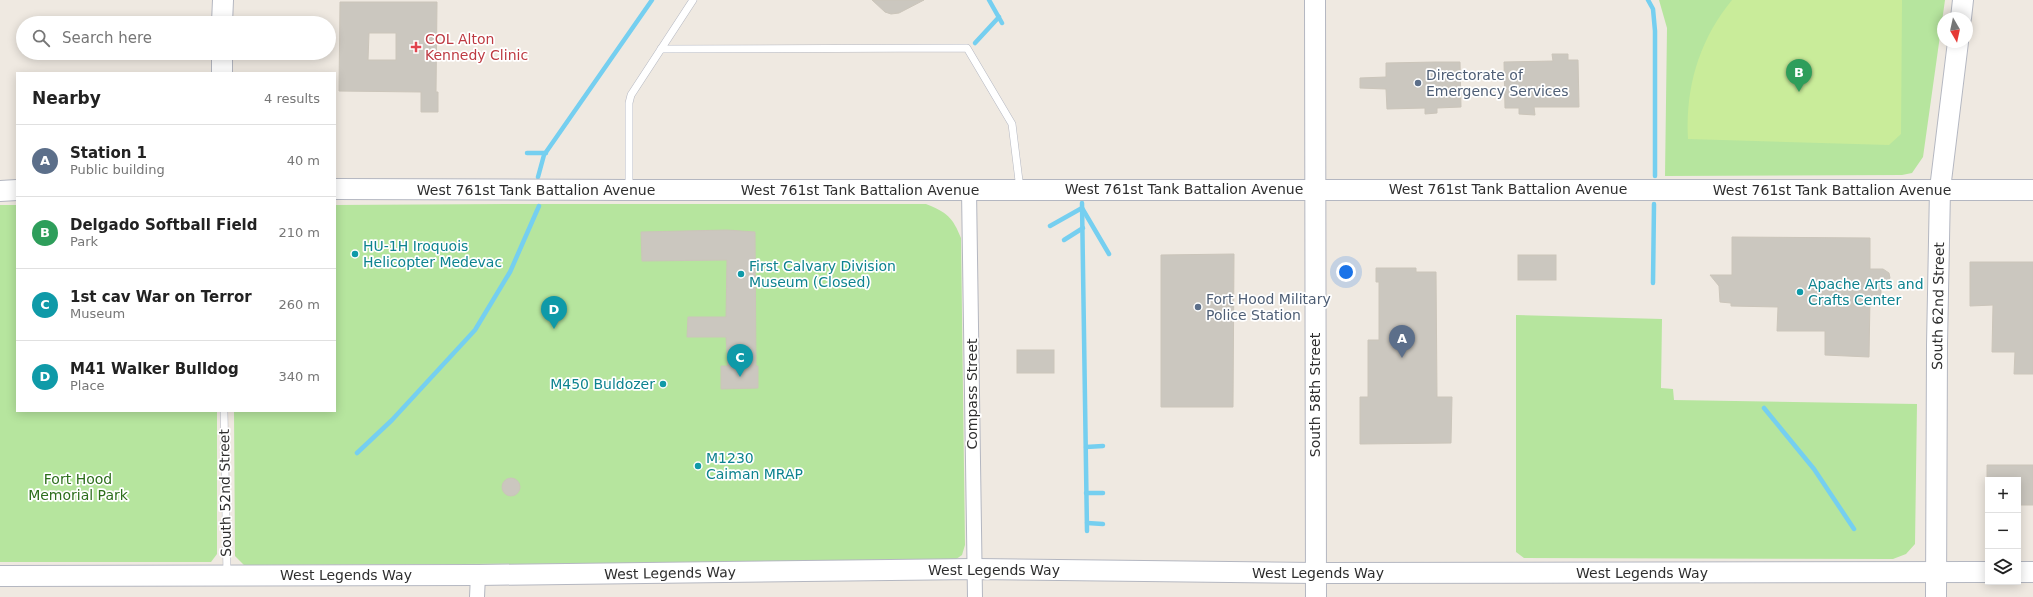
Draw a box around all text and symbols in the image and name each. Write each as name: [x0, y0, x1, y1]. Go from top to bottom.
north arrow: [1937, 12, 1973, 48]
search box: [16, 16, 336, 60]
icon: search: [30, 27, 52, 49]
text: Search here: [62, 29, 152, 47]
place label: COL Alton Kennedy Clinic: [425, 31, 528, 63]
marker: COL Alton Kennedy Clinic: [410, 41, 422, 53]
pin: B: [1786, 59, 1812, 92]
place label: Directorate of Emergency Services: [1426, 67, 1568, 99]
marker: Directorate of Emergency Services: [1413, 78, 1423, 88]
text: Nearby: [32, 88, 101, 108]
text: 4 results: [264, 91, 320, 106]
text: Station 1: [70, 144, 147, 162]
text: A: [40, 153, 50, 168]
text: 40 m: [287, 153, 320, 168]
text: Public building: [70, 162, 165, 177]
street label: West 761st Tank Battalion Avenue: [1065, 181, 1303, 197]
street label: West 761st Tank Battalion Avenue: [1389, 181, 1627, 197]
street label: West 761st Tank Battalion Avenue: [417, 182, 655, 198]
street label: West 761st Tank Battalion Avenue: [741, 182, 979, 198]
street label: West 761st Tank Battalion Avenue: [1713, 182, 1951, 198]
text: Delgado Softball Field: [70, 216, 258, 234]
text: B: [40, 225, 50, 240]
text: 210 m: [278, 225, 320, 240]
text: Park: [70, 234, 98, 249]
place label: HU-1H Iroquois Helicopter Medevac: [363, 238, 502, 270]
street label: South 62nd Street: [1929, 242, 1947, 370]
marker: HU-1H Iroquois Helicopter Medevac: [350, 249, 360, 259]
place label: First Calvary Division Museum (Closed): [749, 258, 896, 290]
your location: [1336, 262, 1356, 282]
marker: First Calvary Division Museum (Closed): [736, 269, 746, 279]
place label: Apache Arts and Crafts Center: [1808, 276, 1924, 308]
marker: Apache Arts and Crafts Center: [1795, 287, 1805, 297]
text: 1st cav War on Terror: [70, 288, 252, 306]
place label: Fort Hood Military Police Station: [1206, 291, 1331, 323]
pin: D: [541, 296, 567, 329]
text: C: [40, 297, 50, 312]
text: 260 m: [278, 297, 320, 312]
marker: Fort Hood Military Police Station: [1193, 302, 1203, 312]
text: Museum: [70, 306, 125, 321]
pin: A: [1389, 325, 1415, 358]
street label: South 58th Street: [1307, 332, 1323, 457]
street label: Compass Street: [964, 338, 980, 450]
pin: C: [727, 344, 753, 377]
text: M41 Walker Bulldog: [70, 360, 239, 378]
text: D: [40, 369, 50, 384]
text: 340 m: [278, 369, 320, 384]
place label: M450 Buldozer: [550, 376, 655, 392]
text: Place: [70, 378, 105, 393]
marker: M450 Buldozer: [658, 379, 668, 389]
street label: South 52nd Street: [216, 429, 234, 557]
place label: M1230 Caiman MRAP: [706, 450, 803, 482]
marker: M1230 Caiman MRAP: [693, 461, 703, 471]
park label: Fort Hood Memorial Park: [28, 471, 129, 503]
map controls: [1985, 477, 2021, 585]
button: +: [1985, 477, 2021, 513]
button: −: [1985, 513, 2021, 549]
button: layers: [1985, 549, 2021, 585]
street label: West Legends Way: [928, 562, 1060, 578]
street label: West Legends Way: [604, 564, 736, 582]
street label: West Legends Way: [1252, 565, 1384, 581]
street label: West Legends Way: [1576, 565, 1708, 581]
street label: West Legends Way: [280, 567, 412, 583]

